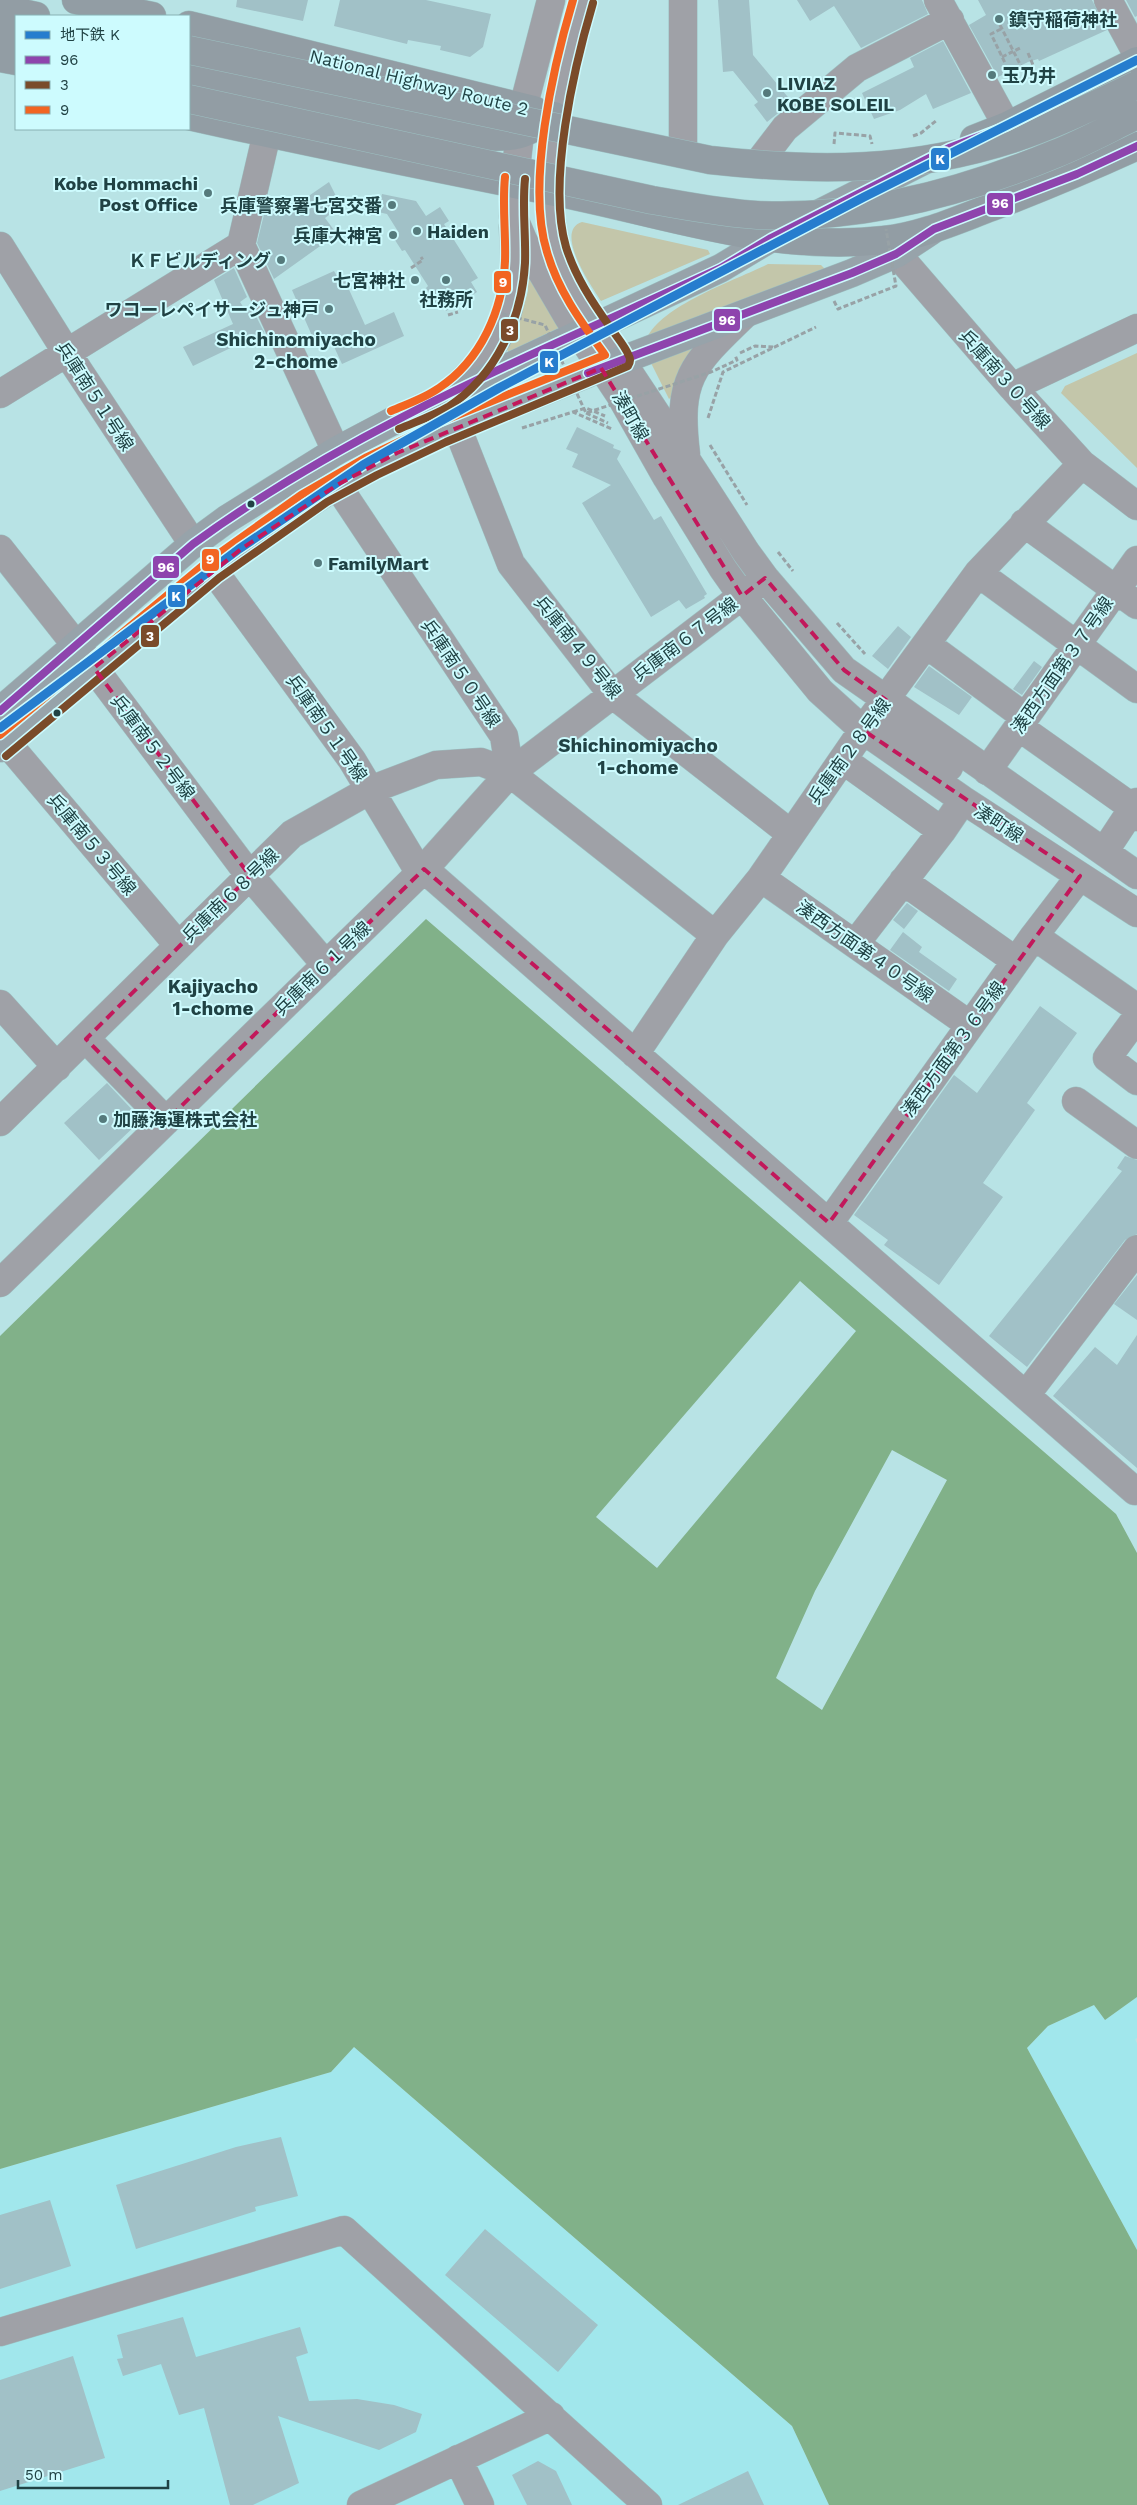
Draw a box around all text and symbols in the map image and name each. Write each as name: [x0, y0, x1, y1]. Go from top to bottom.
place label: 鎮守稲荷神社: [1008, 9, 1117, 30]
marker: 鎮守稲荷神社: [993, 13, 1005, 25]
legend: [15, 15, 190, 130]
text: 地下鉄 K: [60, 26, 120, 44]
street label: National Highway Route 2: [307, 45, 531, 119]
text: 96: [60, 51, 78, 69]
place label: 玉乃井: [1002, 65, 1056, 86]
marker: 玉乃井: [986, 69, 998, 81]
place label: LIVIAZ KOBE SOLEIL: [777, 73, 894, 115]
text: 3: [60, 76, 69, 94]
marker: LIVIAZ KOBE SOLEIL: [761, 87, 773, 99]
text: 9: [60, 101, 69, 119]
line badge: K: [930, 147, 950, 171]
text: K: [935, 151, 945, 167]
place label: Kobe Hommachi Post Office: [54, 173, 198, 215]
marker: Kobe Hommachi Post Office: [202, 187, 214, 199]
line badge: 96: [986, 192, 1014, 216]
place label: 兵庫警察署七宮交番: [220, 195, 382, 216]
text: 96: [991, 195, 1009, 211]
marker: 兵庫警察署七宮交番: [386, 199, 398, 211]
place label: Haiden: [427, 221, 489, 242]
place label: 兵庫大神宮: [293, 225, 383, 246]
marker: Haiden: [411, 225, 423, 237]
marker: 兵庫大神宮: [387, 229, 399, 241]
place label: ＫＦビルディング: [128, 250, 271, 271]
marker: ＫＦビルディング: [275, 254, 287, 266]
place label: 七宮神社: [333, 270, 405, 291]
line badge: 9: [493, 270, 512, 294]
marker: 七宮神社: [409, 274, 421, 286]
marker: 社務所: [440, 274, 452, 286]
text: 9: [499, 274, 507, 290]
place label: 社務所: [419, 289, 473, 310]
place label: ワコーレペイサージュ神戸: [105, 299, 319, 320]
marker: ワコーレペイサージュ神戸: [323, 303, 335, 315]
line badge: 96: [713, 308, 741, 332]
text: 96: [718, 312, 736, 328]
line badge: 3: [500, 318, 519, 342]
text: 3: [506, 322, 514, 338]
street label: 兵庫南３０号線: [955, 325, 1055, 433]
district label: Shichinomiyacho 2-chome: [216, 328, 376, 373]
street label: 兵庫南５１号線: [52, 337, 138, 455]
line badge: K: [539, 350, 559, 374]
text: K: [544, 354, 554, 370]
street label: 湊町線: [608, 387, 654, 445]
unlabelled marker: [246, 499, 256, 509]
line badge: 9: [201, 548, 220, 572]
text: 9: [206, 551, 214, 567]
place label: FamilyMart: [328, 553, 429, 574]
line badge: 96: [152, 555, 180, 579]
marker: FamilyMart: [312, 557, 324, 569]
text: 96: [157, 559, 175, 575]
line badge: K: [167, 584, 186, 608]
text: K: [171, 588, 181, 604]
street label: 兵庫南４９号線: [530, 591, 626, 703]
street label: 兵庫南６７号線: [628, 593, 742, 685]
street label: 湊西方面第３７号線: [1007, 593, 1117, 737]
street label: 兵庫南５０号線: [417, 615, 505, 731]
line badge: 3: [140, 624, 160, 648]
text: 3: [146, 628, 154, 644]
street label: 兵庫南５１号線: [282, 670, 372, 786]
street label: 兵庫南５２号線: [107, 690, 199, 804]
street label: 兵庫南２８号線: [803, 694, 895, 808]
unlabelled marker: [52, 708, 62, 718]
district label: Shichinomiyacho 1-chome: [558, 734, 718, 779]
street label: 兵庫南５３号線: [43, 789, 141, 899]
street label: 湊町線: [971, 799, 1027, 847]
street label: 兵庫南６８号線: [177, 844, 283, 946]
street label: 湊西方面第４０号線: [793, 896, 937, 1006]
street label: 兵庫南６１号線: [269, 917, 375, 1019]
district label: Kajiyacho 1-chome: [168, 975, 258, 1020]
street label: 湊西方面第３６号線: [897, 977, 1009, 1121]
place label: 加藤海運株式会社: [113, 1109, 257, 1130]
marker: 加藤海運株式会社: [97, 1113, 109, 1125]
scale bar: [18, 2458, 168, 2490]
text: 50 m: [25, 2466, 62, 2484]

